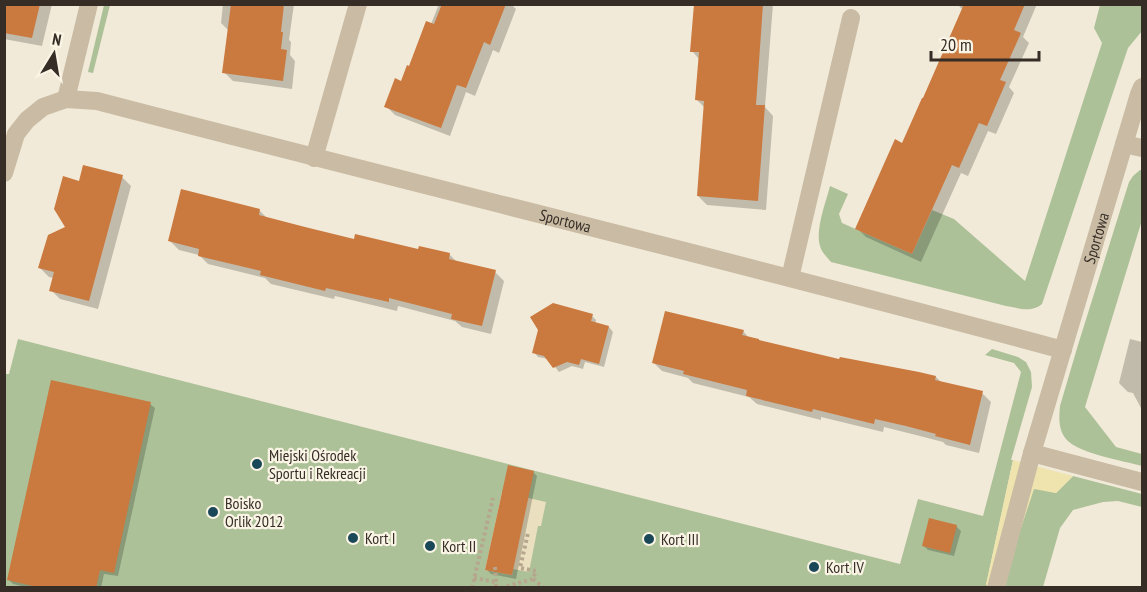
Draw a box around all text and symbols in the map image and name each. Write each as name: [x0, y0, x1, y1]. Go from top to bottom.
north arrow: [24, 24, 84, 84]
scale bar: [931, 24, 1039, 62]
text: N: [51, 29, 63, 50]
text: 20 m: [940, 33, 972, 56]
street label: Sportowa: [537, 205, 593, 237]
street label: Sportowa: [1079, 210, 1113, 266]
place label: Miejski Ośrodek Sportu i Rekreacji: [269, 445, 366, 483]
marker: Miejski Ośrodek Sportu i Rekreacji: [250, 457, 264, 471]
place label: Boisko Orlik 2012: [225, 493, 283, 531]
marker: Boisko Orlik 2012: [206, 505, 220, 519]
place label: Kort I: [365, 528, 395, 548]
place label: Kort III: [661, 529, 699, 549]
marker: Kort I: [346, 531, 360, 545]
marker: Kort III: [642, 532, 656, 546]
place label: Kort II: [442, 536, 476, 556]
marker: Kort II: [423, 539, 437, 553]
place label: Kort IV: [826, 557, 864, 577]
marker: Kort IV: [807, 560, 821, 574]

